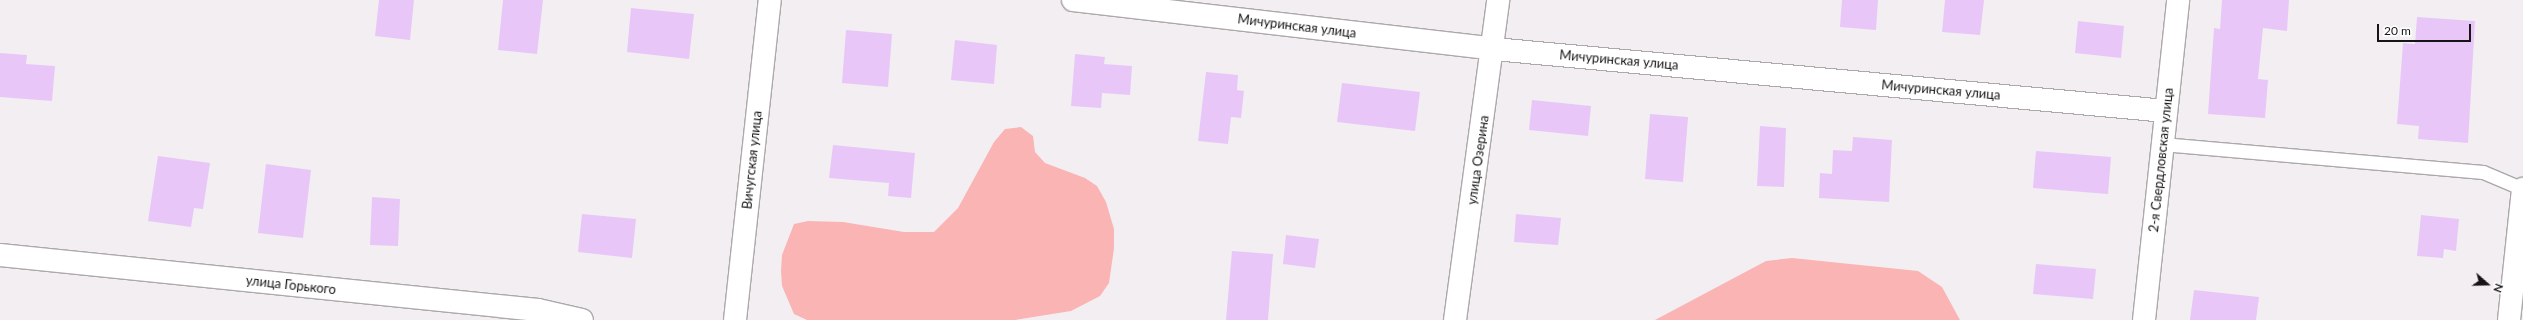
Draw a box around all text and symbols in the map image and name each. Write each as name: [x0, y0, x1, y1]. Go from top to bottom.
street label: Мичуринская улица: [1237, 11, 1357, 41]
scale bar: [2379, 16, 2473, 42]
text: 20 m: [2384, 23, 2411, 38]
street label: Мичуринская улица: [1559, 47, 1679, 73]
street label: Мичуринская улица: [1881, 77, 2001, 103]
street label: 2-я Свердловская улица: [2146, 87, 2176, 233]
street label: Вичугская улица: [739, 110, 765, 210]
street label: улица Озерина: [1464, 114, 1492, 206]
north arrow: [2467, 264, 2507, 304]
street label: улица Горького: [245, 273, 337, 297]
text: N: [2491, 282, 2506, 294]

